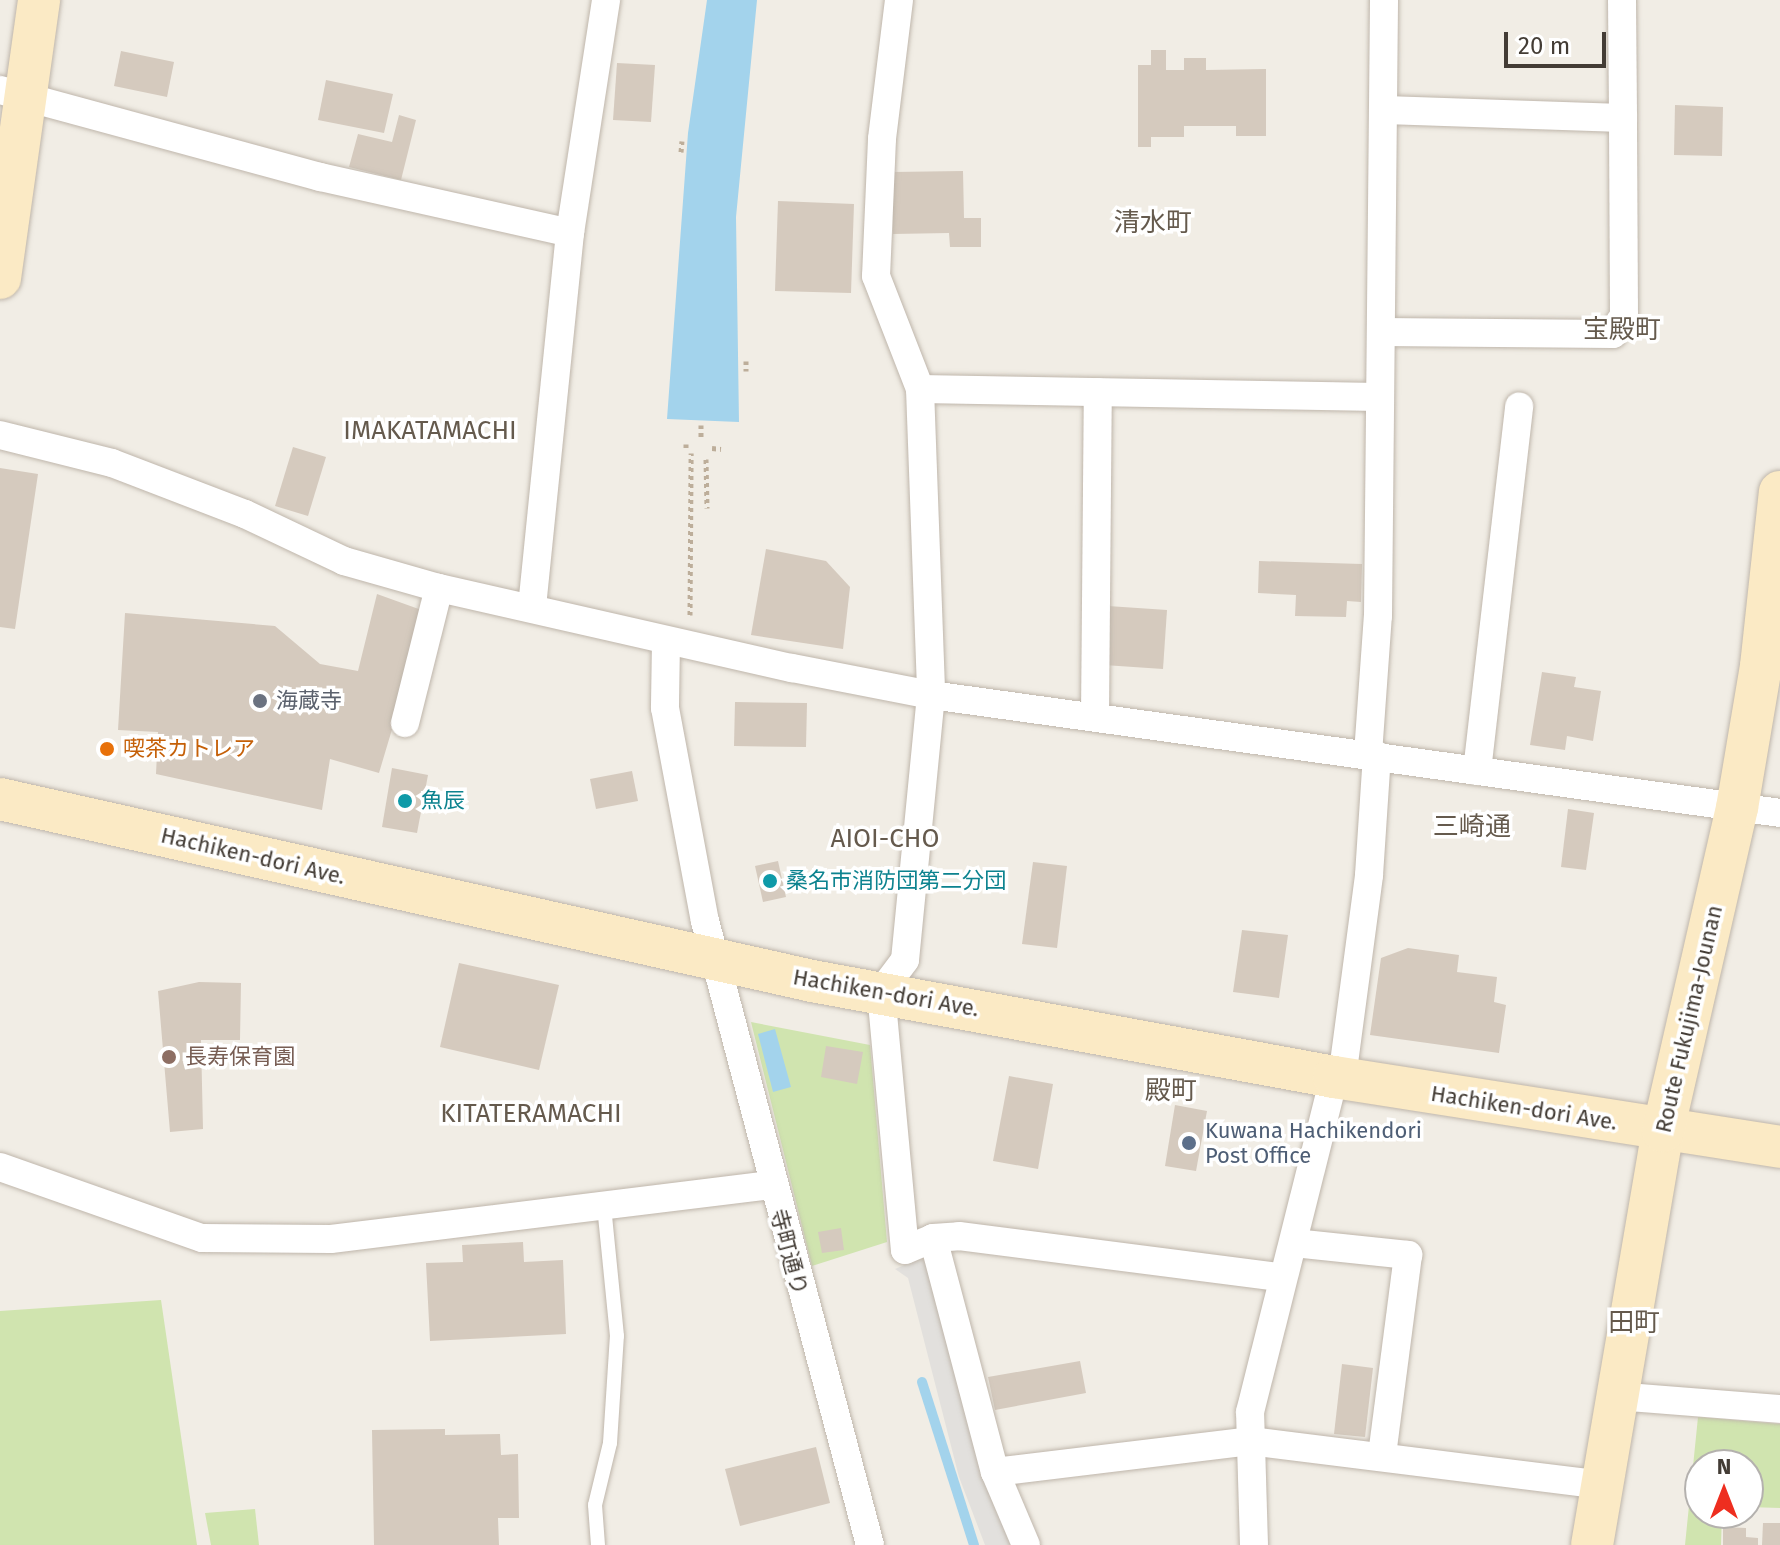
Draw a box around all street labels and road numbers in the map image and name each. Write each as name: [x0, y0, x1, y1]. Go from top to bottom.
street label: Hachiken-dori Ave.: [158, 822, 348, 890]
street label: Route Fukujima-Jounan: [1650, 903, 1728, 1135]
street label: Hachiken-dori Ave.: [791, 964, 981, 1022]
street label: Hachiken-dori Ave.: [1429, 1080, 1619, 1136]
street label: 寺町通り: [765, 1206, 813, 1298]

